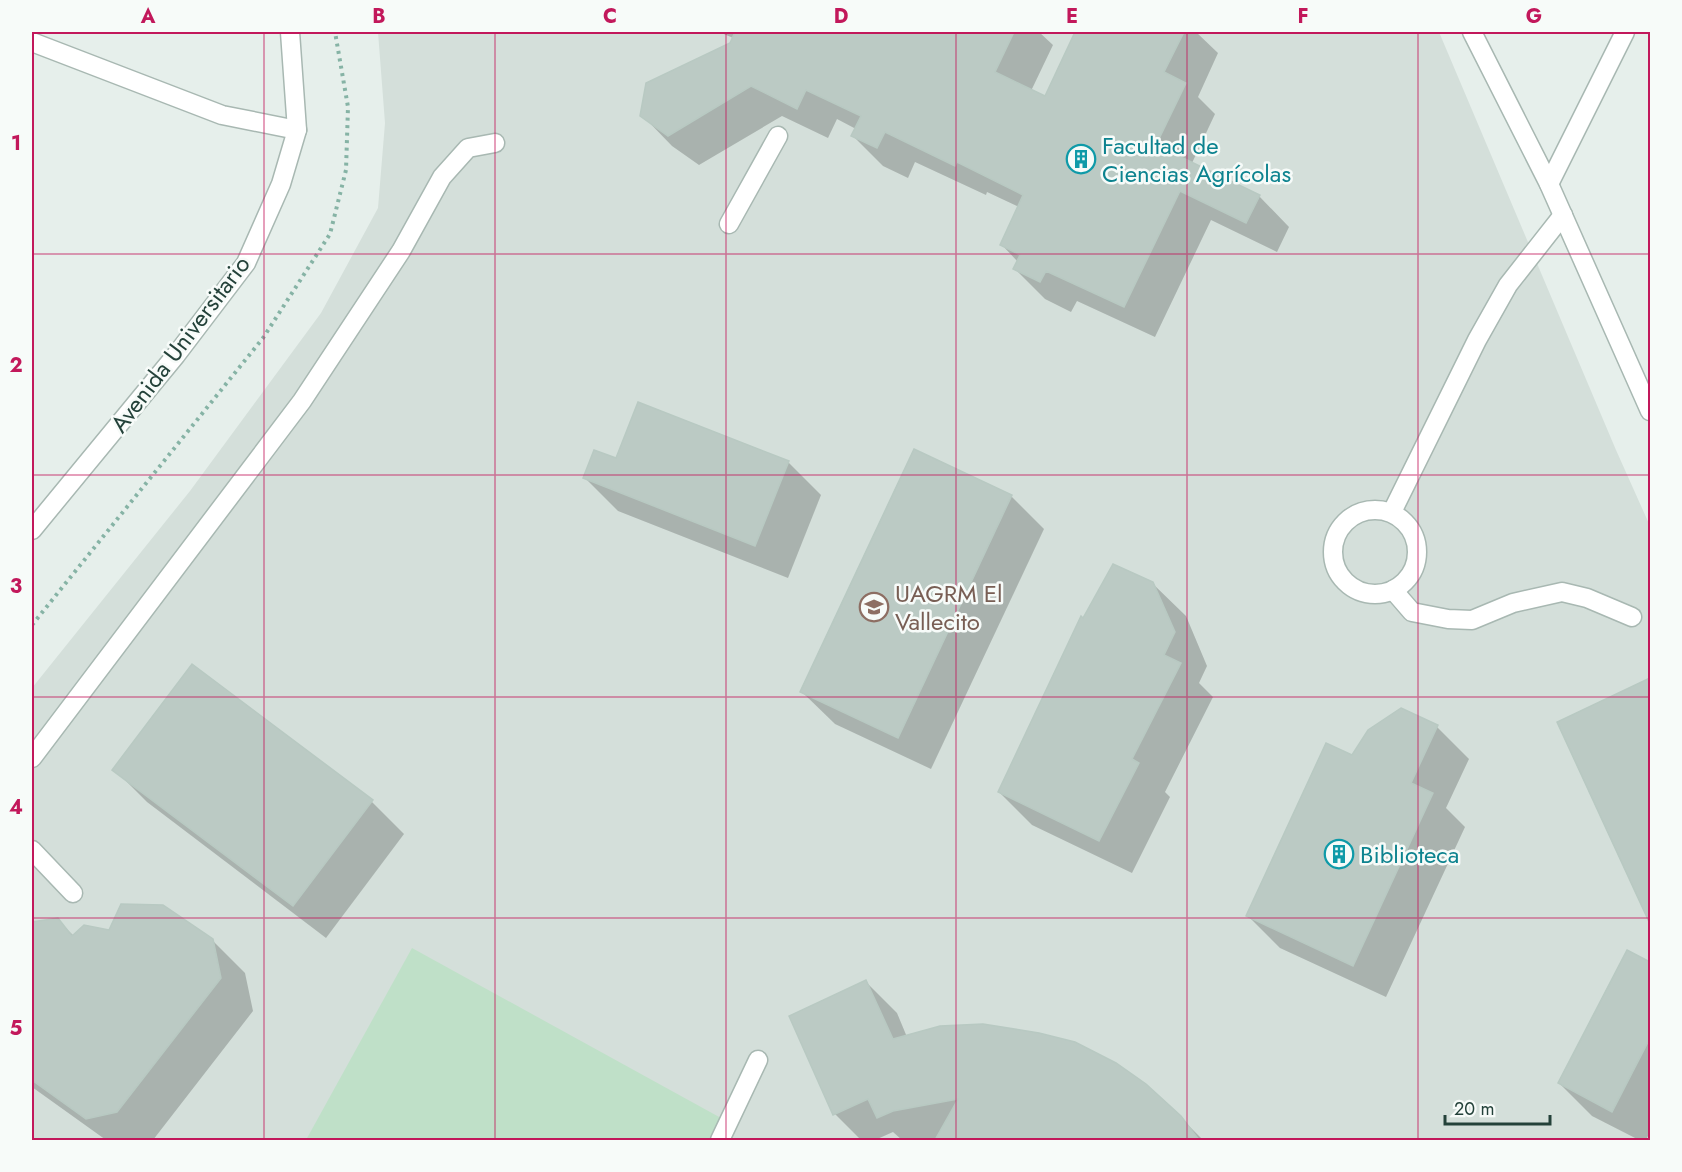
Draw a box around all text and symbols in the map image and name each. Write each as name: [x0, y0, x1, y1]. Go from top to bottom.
text: A: [140, 2, 156, 31]
text: B: [372, 2, 386, 31]
text: C: [603, 2, 617, 31]
text: D: [834, 2, 848, 31]
text: E: [1066, 2, 1078, 31]
text: F: [1297, 2, 1309, 31]
text: G: [1526, 2, 1542, 31]
place label: Facultad de Ciencias Agrícolas: [1102, 128, 1291, 191]
text: 1: [11, 129, 21, 158]
building icon: Facultad de Ciencias Agrícolas: [1065, 143, 1097, 175]
street label: Avenida Universitario: [102, 248, 258, 440]
text: 2: [9, 351, 23, 380]
text: 3: [10, 572, 22, 601]
place label: UAGRM El Vallecito: [895, 576, 1003, 639]
school or university icon: UAGRM El Vallecito: [858, 591, 890, 623]
text: 4: [9, 793, 23, 822]
place label: Biblioteca: [1360, 837, 1459, 872]
building icon: Biblioteca: [1323, 838, 1355, 870]
text: 5: [10, 1014, 23, 1043]
scale bar: [1445, 1088, 1550, 1126]
text: 20 m: [1454, 1096, 1494, 1122]

